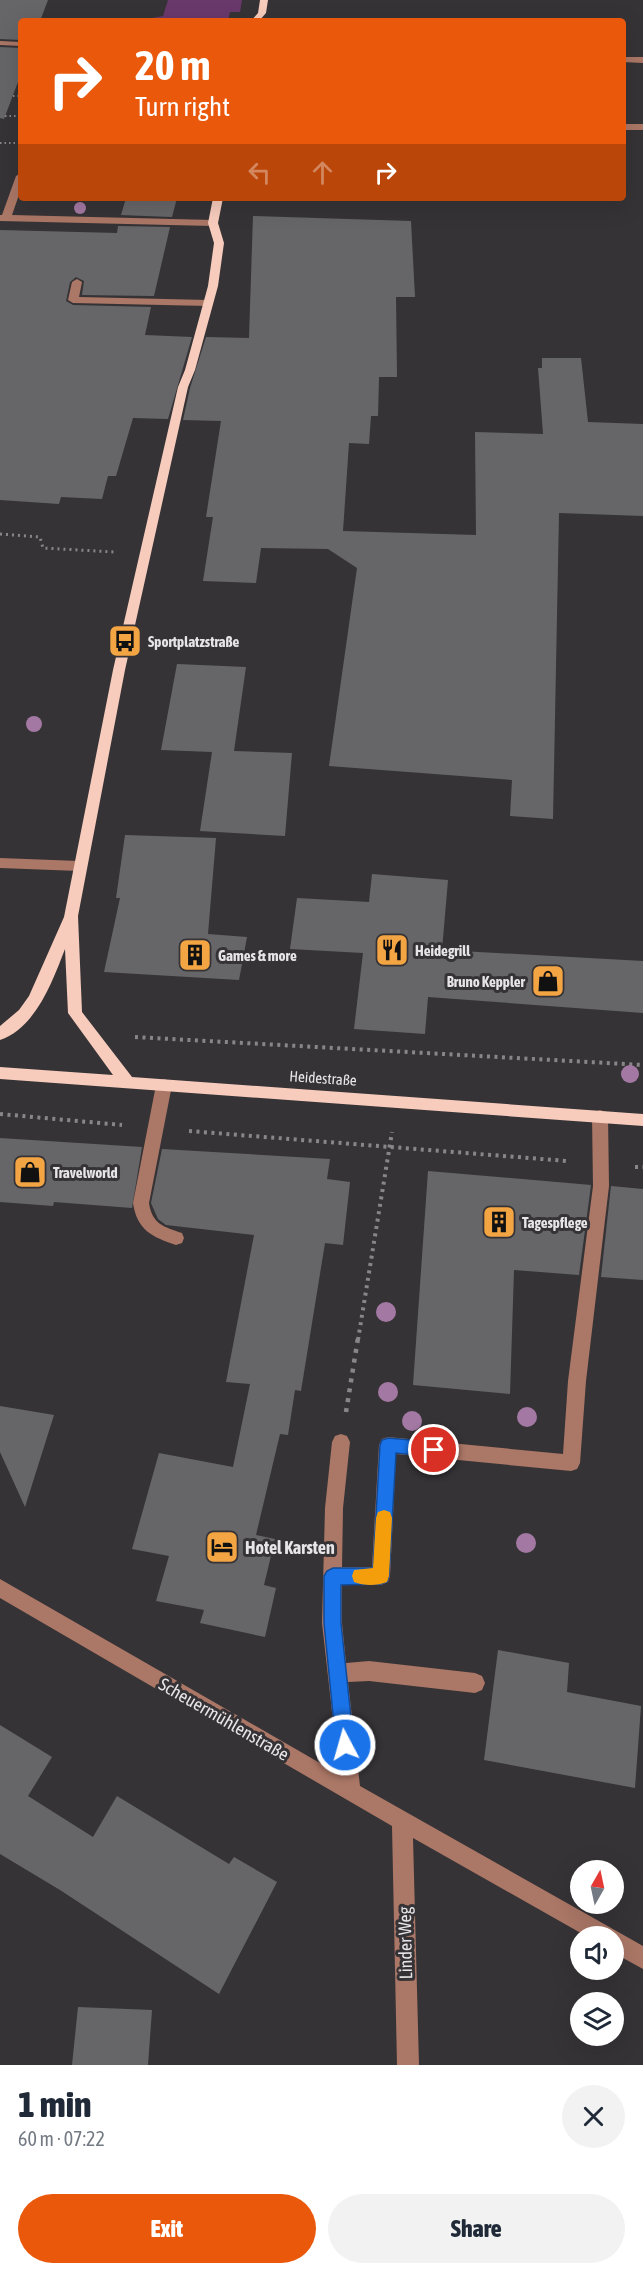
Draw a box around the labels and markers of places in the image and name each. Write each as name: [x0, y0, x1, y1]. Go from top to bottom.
bus stop icon: Sportplatzstraße: [107, 623, 143, 659]
place label: Sportplatzstraße: [148, 633, 240, 650]
restaurant icon: Heidegrill: [374, 932, 410, 968]
building icon: Games & more: [177, 937, 213, 973]
place label: Heidegrill: [415, 942, 471, 959]
place label: Games & more: [218, 947, 297, 964]
shop icon: Bruno Keppler: [530, 963, 566, 999]
place label: Bruno Keppler: [447, 973, 526, 990]
shop icon: Travelworld: [12, 1154, 48, 1190]
place label: Travelworld: [53, 1164, 118, 1181]
building icon: Tagespflege: [481, 1204, 517, 1240]
place label: Tagespflege: [522, 1214, 588, 1231]
pin: [408, 1424, 459, 1475]
hotel icon: Hotel Karsten: [204, 1529, 240, 1565]
place label: Hotel Karsten: [245, 1537, 335, 1558]

